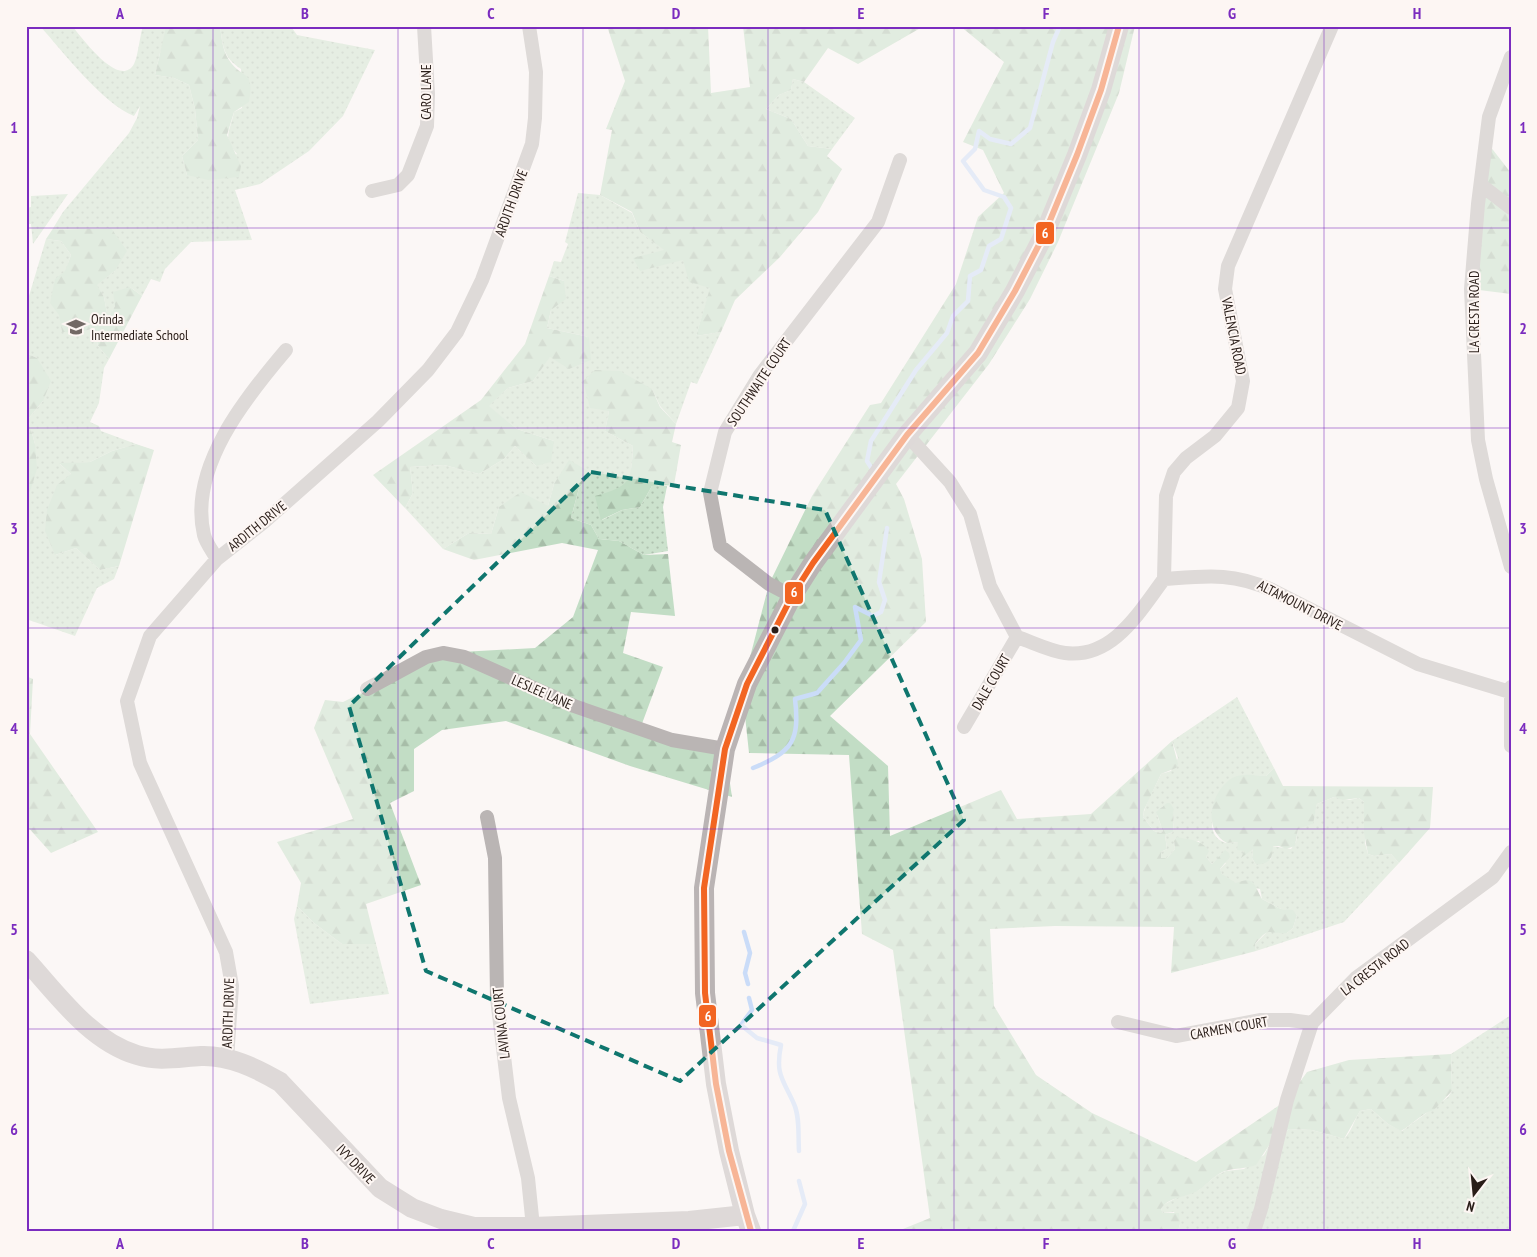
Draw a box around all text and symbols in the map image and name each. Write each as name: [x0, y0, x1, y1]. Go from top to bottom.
text: A: [115, 3, 125, 23]
text: B: [301, 3, 309, 23]
text: C: [487, 3, 495, 23]
text: D: [672, 3, 681, 23]
text: E: [858, 3, 865, 23]
text: F: [1043, 3, 1050, 23]
text: G: [1228, 3, 1236, 23]
text: H: [1413, 3, 1421, 23]
street label: CARO LANE: [417, 64, 435, 120]
text: 1: [10, 117, 18, 137]
text: 1: [1519, 117, 1527, 137]
street label: ARDITH DRIVE: [490, 167, 532, 239]
line badge: 6: [1035, 221, 1055, 245]
text: 6: [1042, 224, 1049, 242]
street label: LA CRESTA ROAD: [1465, 271, 1483, 353]
street label: VALENCIA ROAD: [1217, 295, 1250, 376]
place label: Orinda Intermediate School: [91, 310, 189, 344]
school or university icon: Orinda Intermediate School: [65, 316, 87, 338]
text: 2: [10, 318, 18, 338]
text: 2: [1519, 318, 1527, 338]
street label: SOUTHWAITE COURT: [723, 334, 795, 429]
street label: ARDITH DRIVE: [224, 497, 290, 555]
text: 3: [10, 518, 18, 538]
text: 3: [1519, 518, 1527, 538]
street label: ALTAMOUNT DRIVE: [1254, 576, 1346, 634]
line badge: 6: [784, 581, 804, 605]
text: 6: [791, 583, 798, 601]
unlabelled marker: [770, 625, 780, 635]
street label: DALE COURT: [968, 650, 1015, 713]
street label: LESLEE LANE: [509, 671, 575, 713]
text: 4: [10, 718, 18, 738]
text: 4: [1519, 718, 1527, 738]
text: 5: [10, 919, 18, 939]
text: 5: [1519, 919, 1527, 939]
street label: LA CRESTA ROAD: [1337, 935, 1413, 999]
street label: ARDITH DRIVE: [218, 977, 238, 1049]
street label: LAVINA COURT: [488, 986, 514, 1060]
line badge: 6: [698, 1004, 717, 1028]
text: 6: [705, 1007, 712, 1025]
street label: CARMEN COURT: [1189, 1012, 1270, 1044]
text: 6: [10, 1119, 18, 1139]
text: 6: [1519, 1119, 1527, 1139]
street label: IVY DRIVE: [333, 1140, 379, 1188]
north arrow: [1450, 1170, 1500, 1220]
text: N: [1464, 1197, 1477, 1216]
text: A: [115, 1233, 125, 1253]
text: B: [301, 1233, 309, 1253]
text: C: [487, 1233, 495, 1253]
text: D: [672, 1233, 681, 1253]
text: E: [858, 1233, 865, 1253]
text: F: [1043, 1233, 1050, 1253]
text: G: [1228, 1233, 1236, 1253]
text: H: [1413, 1233, 1421, 1253]

